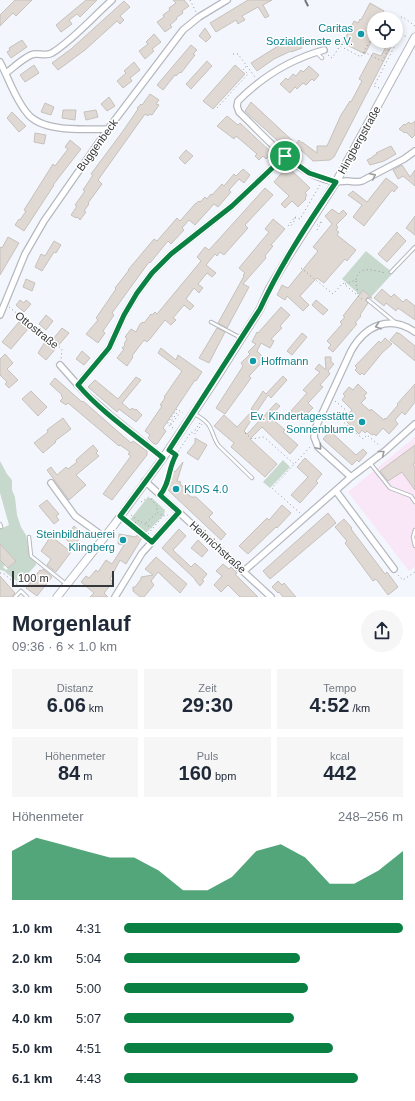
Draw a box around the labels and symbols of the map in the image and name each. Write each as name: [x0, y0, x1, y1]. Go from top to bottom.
place label: Caritas Sozialdienste e.V.: [266, 22, 353, 47]
marker: Caritas Sozialdienste e.V.: [356, 29, 366, 39]
street label: Hingbergstraße: [335, 104, 383, 176]
street label: Buggenbeck: [74, 116, 120, 173]
pin: [268, 139, 302, 173]
one-way arrow: [369, 173, 376, 181]
street label: Ottostraße: [13, 309, 61, 351]
one-way arrow: [375, 321, 382, 330]
place label: Hoffmann: [261, 355, 309, 367]
marker: Hoffmann: [248, 356, 258, 366]
place label: Ev. Kindertagesstätte Sonnenblume: [250, 410, 354, 435]
marker: Ev. Kindertagesstätte Sonnenblume: [357, 417, 367, 427]
one-way arrow: [314, 442, 321, 450]
one-way arrow: [377, 451, 385, 458]
place label: KIDS 4.0: [184, 483, 228, 495]
marker: KIDS 4.0: [171, 484, 181, 494]
street label: Heinrichstraße: [187, 519, 249, 575]
place label: Steinbildhauerei Klingberg: [36, 528, 115, 553]
marker: Steinbildhauerei Klingberg: [118, 535, 128, 545]
scale bar: [12, 569, 114, 588]

